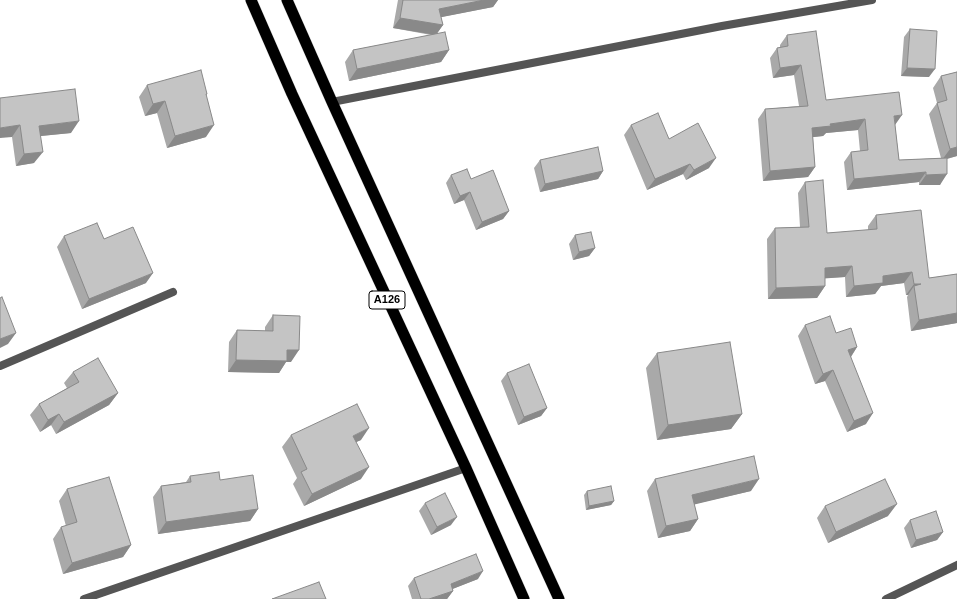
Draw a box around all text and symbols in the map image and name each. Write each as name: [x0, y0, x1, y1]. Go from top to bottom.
road number: A126: [369, 291, 405, 309]

